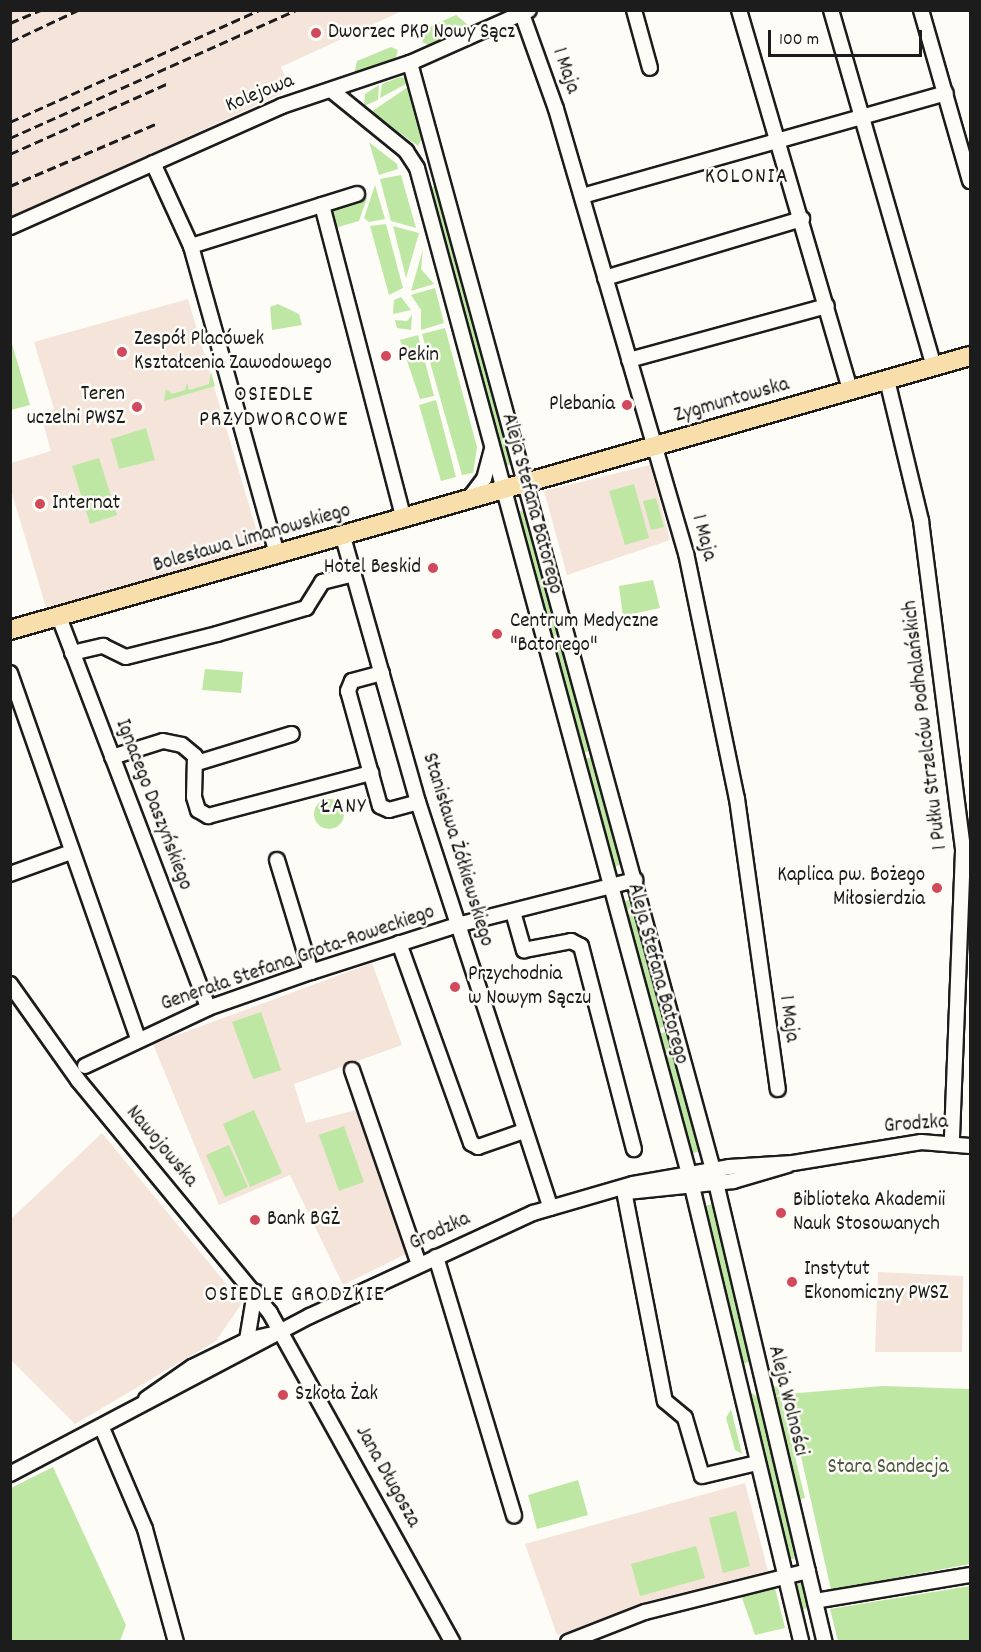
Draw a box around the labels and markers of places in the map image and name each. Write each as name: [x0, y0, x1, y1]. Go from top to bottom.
place label: Dworzec PKP Nowy Sącz: [328, 20, 515, 46]
marker: Dworzec PKP Nowy Sącz: [309, 26, 323, 40]
place label: Zespół Placówek Kształcenia Zawodowego: [134, 327, 332, 377]
place label: Pekin: [398, 343, 439, 369]
marker: Zespół Placówek Kształcenia Zawodowego: [115, 345, 129, 359]
marker: Pekin: [379, 349, 393, 363]
place label: Teren uczelni PWSZ: [27, 382, 125, 432]
place label: Plebania: [549, 392, 615, 418]
marker: Plebania: [620, 398, 634, 412]
marker: Teren uczelni PWSZ: [130, 400, 144, 414]
place label: Internat: [52, 491, 120, 517]
marker: Internat: [33, 497, 47, 511]
place label: Hotel Beskid: [324, 555, 421, 581]
marker: Hotel Beskid: [426, 561, 440, 575]
place label: Centrum Medyczne "Batorego": [510, 609, 658, 659]
marker: Centrum Medyczne "Batorego": [488, 625, 506, 643]
place label: Kaplica pw. Bożego Miłosierdzia: [777, 863, 925, 913]
marker: Kaplica pw. Bożego Miłosierdzia: [930, 881, 944, 895]
place label: Przychodnia w Nowym Sączu: [468, 962, 591, 1012]
marker: Przychodnia w Nowym Sączu: [446, 978, 464, 996]
place label: Biblioteka Akademii Nauk Stosowanych: [793, 1188, 945, 1238]
marker: Biblioteka Akademii Nauk Stosowanych: [774, 1206, 788, 1220]
place label: Bank BGŻ: [267, 1207, 340, 1233]
marker: Bank BGŻ: [248, 1213, 262, 1227]
place label: Instytut Ekonomiczny PWSZ: [804, 1257, 948, 1307]
marker: Instytut Ekonomiczny PWSZ: [785, 1275, 799, 1289]
place label: Szkoła Żak: [295, 1382, 378, 1408]
marker: Szkoła Żak: [276, 1388, 290, 1402]

